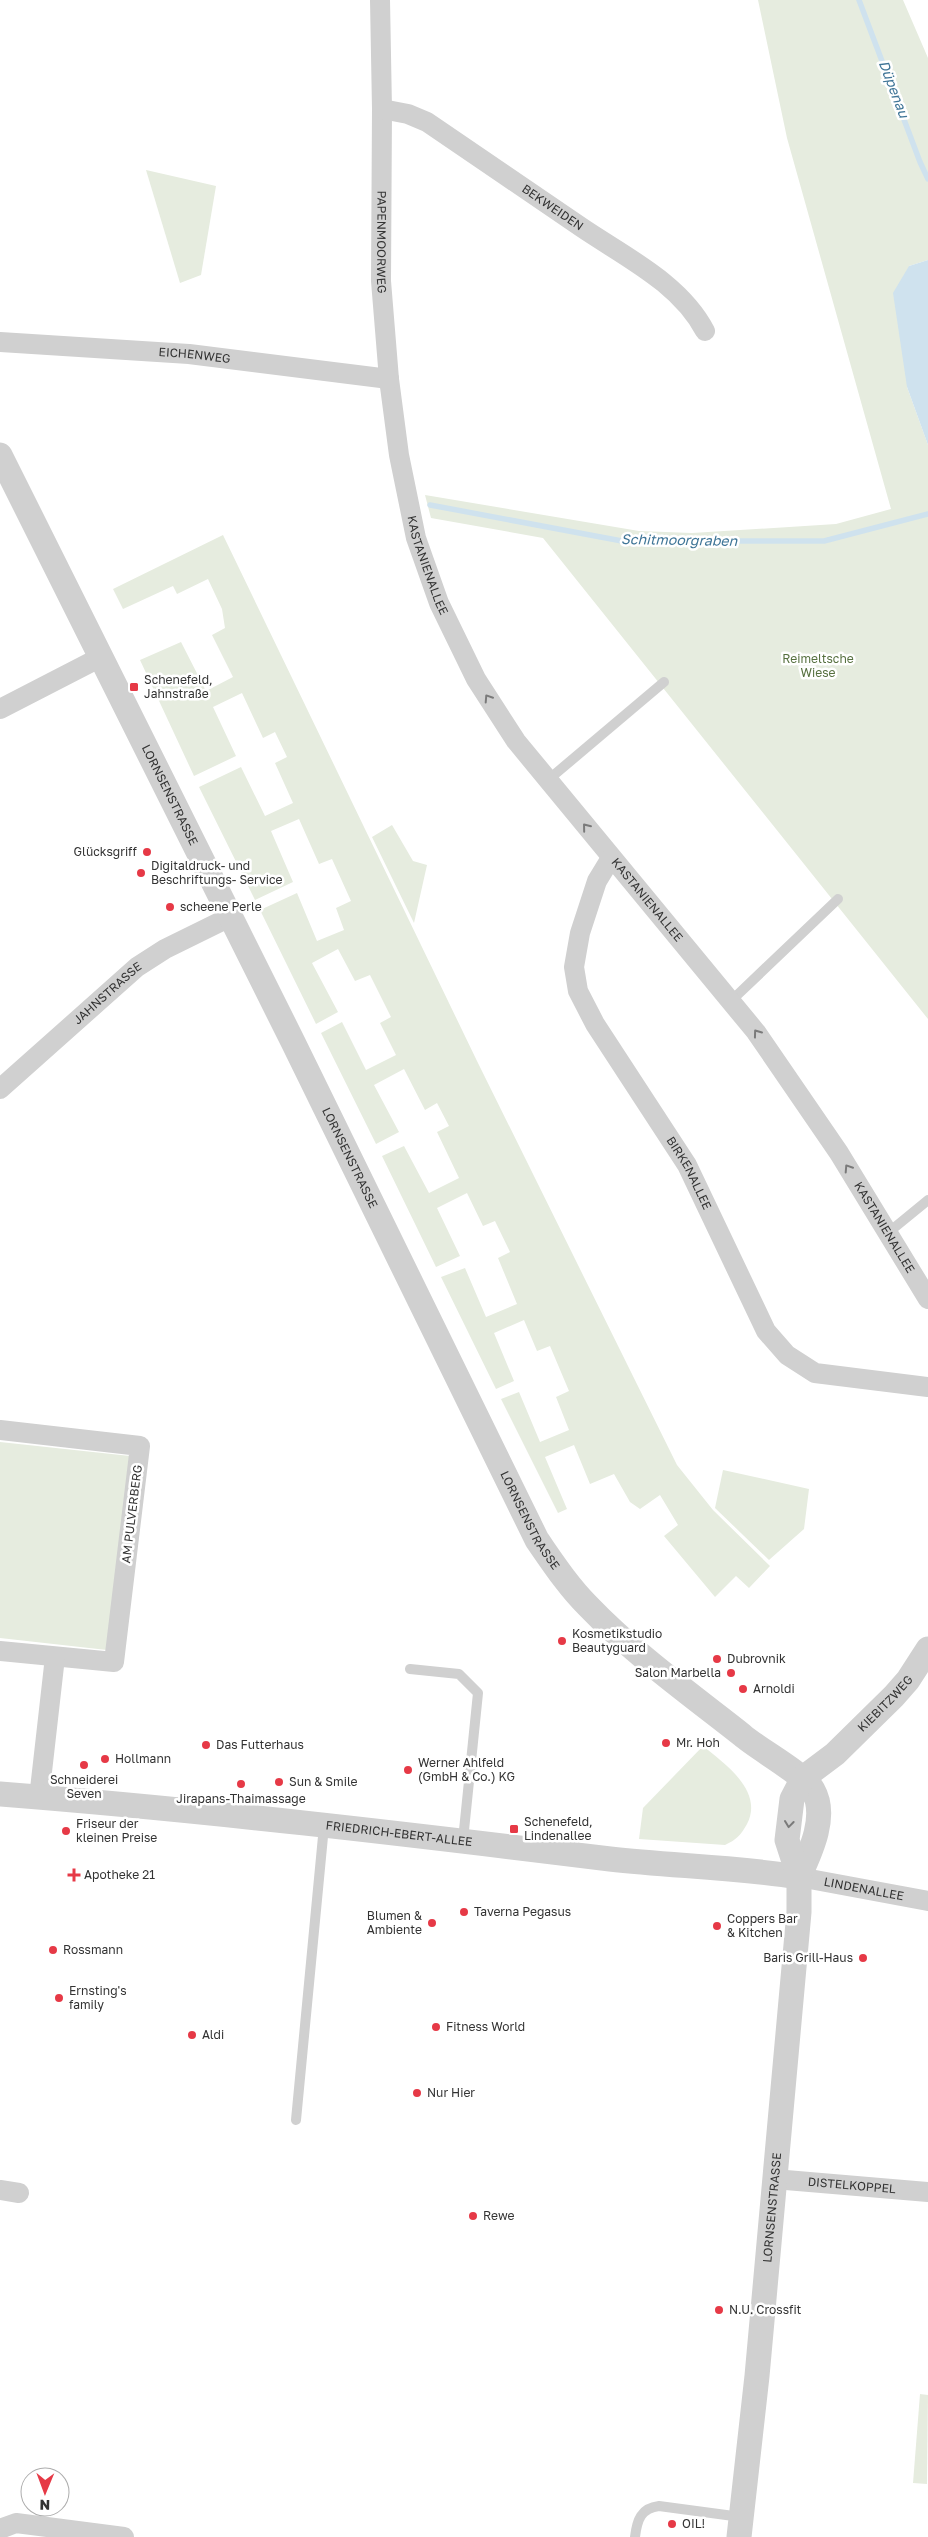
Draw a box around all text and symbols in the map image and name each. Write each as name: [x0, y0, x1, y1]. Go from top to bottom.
water label: Düpenau: [876, 58, 914, 121]
street label: BEKWEIDEN: [519, 181, 586, 233]
street label: PAPENMOORWEG: [374, 191, 390, 294]
street label: EICHENWEG: [158, 344, 231, 366]
street label: KASTANIENALLEE: [405, 514, 452, 617]
water label: Schitmoorgraben: [621, 530, 739, 549]
park label: Reimeltsche Wiese: [782, 651, 854, 680]
place label: Schenefeld, Jahnstraße: [144, 672, 213, 701]
marker: Schenefeld, Jahnstraße: [128, 681, 140, 693]
one-way arrow: [485, 694, 494, 704]
street label: LORNSENSTRASSE: [139, 742, 202, 848]
one-way arrow: [584, 824, 592, 833]
place label: Glücksgriff: [74, 844, 138, 859]
marker: Glücksgriff: [141, 846, 153, 858]
street label: KASTANIENALLEE: [608, 855, 686, 945]
place label: Digitaldruck- und Beschriftungs- Service: [151, 858, 283, 887]
marker: Digitaldruck- und Beschriftungs- Service: [135, 867, 147, 879]
place label: scheene Perle: [180, 899, 262, 914]
marker: scheene Perle: [164, 901, 176, 913]
street label: JAHNSTRASSE: [70, 958, 144, 1027]
one-way arrow: [754, 1029, 763, 1039]
street label: LORNSENSTRASSE: [319, 1105, 381, 1210]
street label: BIRKENALLEE: [663, 1133, 715, 1212]
one-way arrow: [845, 1164, 854, 1173]
street label: KASTANIENALLEE: [851, 1179, 918, 1276]
street label: AM PULVERBERG: [118, 1464, 145, 1564]
street label: LORNSENSTRASSE: [497, 1468, 563, 1573]
place label: Kosmetikstudio Beautyguard: [572, 1626, 662, 1655]
marker: Kosmetikstudio Beautyguard: [556, 1635, 568, 1647]
place label: Dubrovnik: [727, 1651, 786, 1666]
marker: Dubrovnik: [711, 1653, 723, 1665]
place label: Salon Marbella: [635, 1665, 721, 1680]
marker: Salon Marbella: [725, 1667, 737, 1679]
street label: KIEBITZWEG: [854, 1672, 916, 1735]
place label: Arnoldi: [753, 1681, 795, 1696]
marker: Arnoldi: [737, 1683, 749, 1695]
place label: Mr. Hoh: [676, 1735, 720, 1750]
place label: Das Futterhaus: [216, 1737, 304, 1752]
marker: Mr. Hoh: [660, 1737, 672, 1749]
marker: Das Futterhaus: [200, 1739, 212, 1751]
place label: Hollmann: [115, 1751, 171, 1766]
marker: Hollmann: [99, 1753, 111, 1765]
place label: Werner Ahlfeld (GmbH & Co.) KG: [418, 1755, 515, 1784]
marker: Schneiderei Seven: [78, 1759, 90, 1771]
marker: Werner Ahlfeld (GmbH & Co.) KG: [402, 1764, 414, 1776]
place label: Schneiderei Seven: [50, 1772, 118, 1801]
place label: Sun & Smile: [289, 1774, 358, 1789]
marker: Sun & Smile: [273, 1776, 285, 1788]
marker: Jirapans-Thaimassage: [235, 1778, 247, 1790]
place label: Jirapans-Thaimassage: [176, 1791, 306, 1806]
place label: Schenefeld, Lindenallee: [524, 1814, 593, 1843]
place label: Friseur der kleinen Preise: [76, 1816, 157, 1845]
street label: FRIEDRICH-EBERT-ALLEE: [325, 1817, 473, 1849]
one-way arrow: [784, 1820, 794, 1828]
marker: Schenefeld, Lindenallee: [508, 1823, 520, 1835]
marker: Friseur der kleinen Preise: [60, 1825, 72, 1837]
place label: Apotheke 21: [84, 1867, 155, 1882]
marker: Apotheke 21: [68, 1869, 80, 1881]
street label: LINDENALLEE: [823, 1874, 905, 1903]
place label: Taverna Pegasus: [474, 1904, 571, 1919]
marker: Taverna Pegasus: [458, 1906, 470, 1918]
place label: Blumen & Ambiente: [367, 1908, 422, 1937]
place label: Coppers Bar & Kitchen: [727, 1911, 798, 1940]
marker: Blumen & Ambiente: [426, 1917, 438, 1929]
marker: Coppers Bar & Kitchen: [711, 1920, 723, 1932]
place label: Rossmann: [63, 1942, 123, 1957]
marker: Rossmann: [47, 1944, 59, 1956]
place label: Baris Grill-Haus: [763, 1950, 853, 1965]
marker: Baris Grill-Haus: [857, 1952, 869, 1964]
place label: Ernsting's family: [69, 1983, 127, 2012]
marker: Ernsting's family: [53, 1992, 65, 2004]
place label: Fitness World: [446, 2019, 525, 2034]
marker: Fitness World: [430, 2021, 442, 2033]
place label: Aldi: [202, 2027, 224, 2042]
marker: Aldi: [186, 2029, 198, 2041]
place label: Nur Hier: [427, 2085, 475, 2100]
marker: Nur Hier: [411, 2087, 423, 2099]
street label: LORNSENSTRASSE: [759, 2152, 784, 2263]
street label: DISTELKOPPEL: [807, 2174, 897, 2196]
place label: Rewe: [483, 2208, 514, 2223]
marker: Rewe: [467, 2210, 479, 2222]
place label: N.U. Crossfit: [729, 2302, 802, 2317]
marker: N.U. Crossfit: [713, 2304, 725, 2316]
north arrow: [20, 2467, 70, 2517]
text: N: [39, 2497, 50, 2514]
place label: OIL!: [682, 2516, 705, 2531]
marker: OIL!: [666, 2518, 678, 2530]

